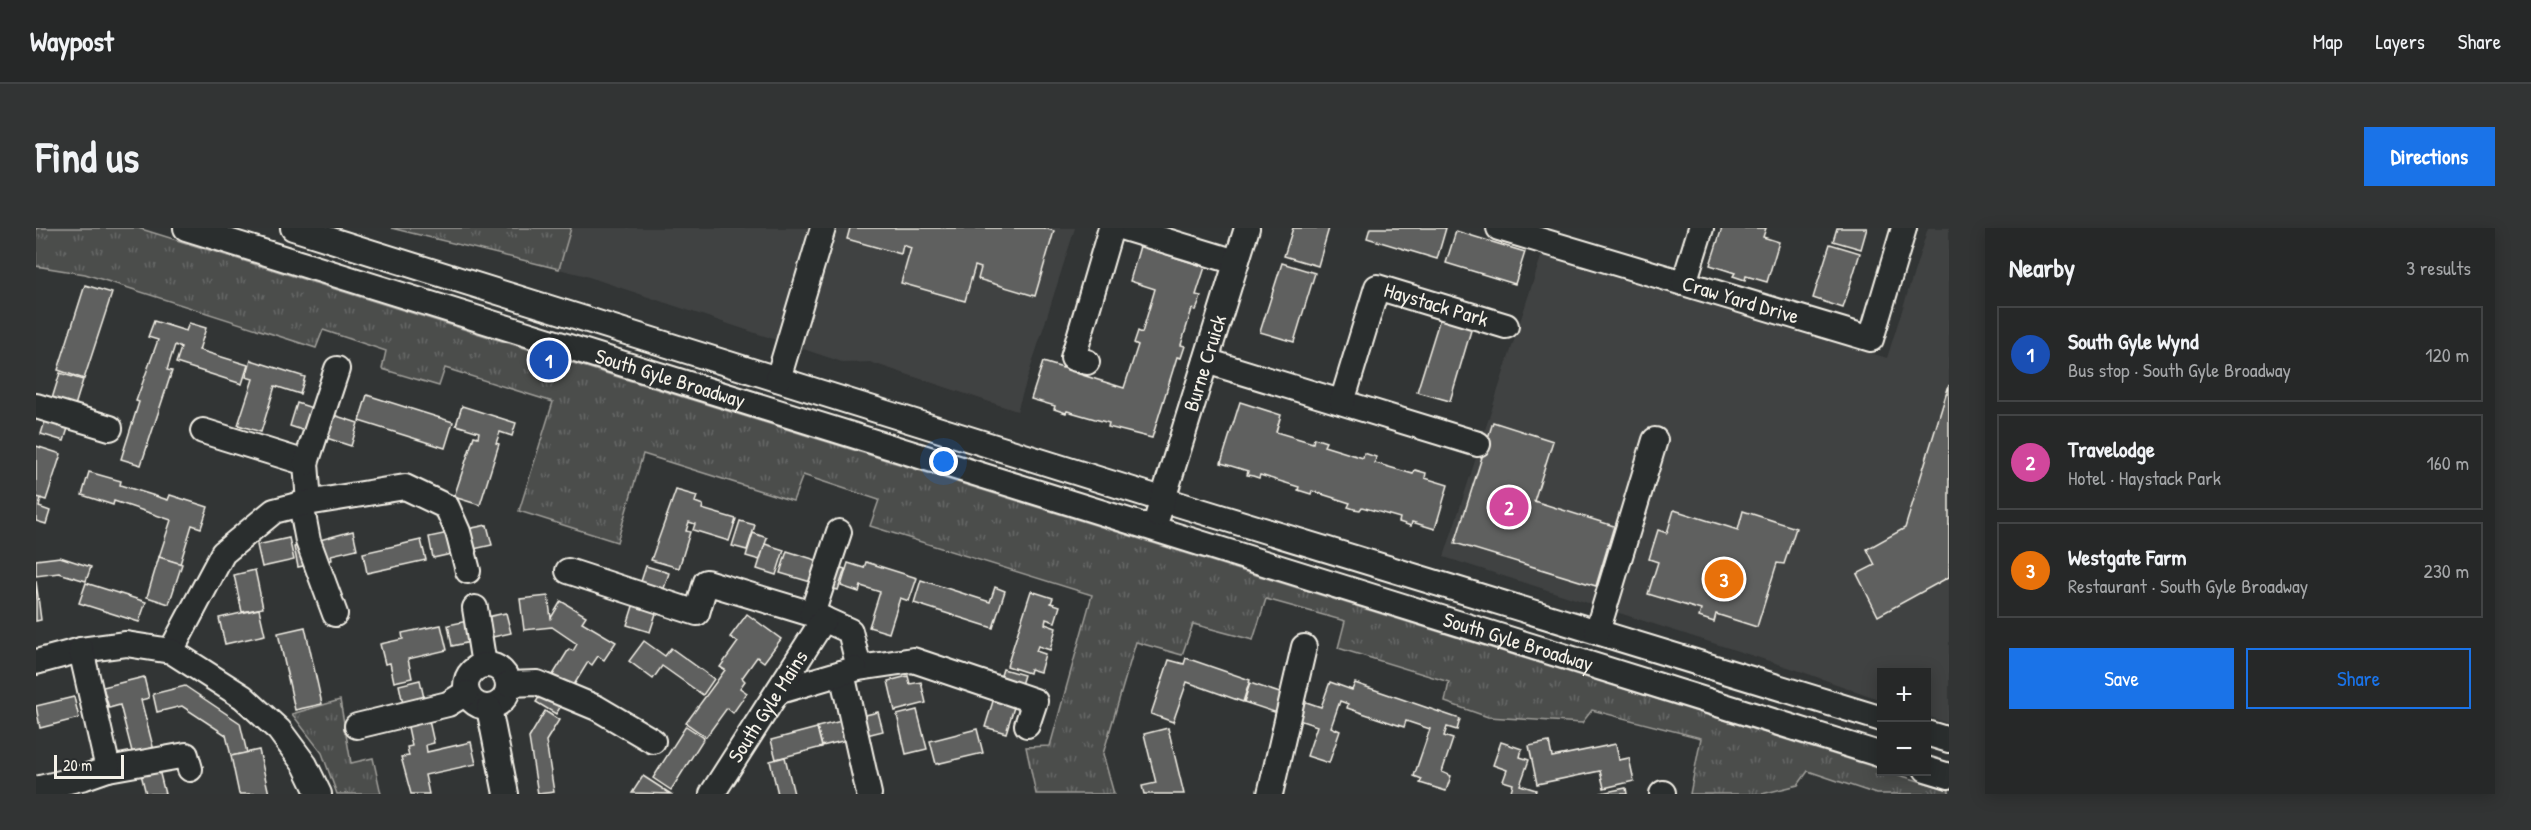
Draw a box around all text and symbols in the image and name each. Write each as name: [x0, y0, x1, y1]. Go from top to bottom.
text: Waypost: [30, 22, 114, 60]
text: Map: [2313, 27, 2342, 56]
text: Layers: [2375, 27, 2425, 56]
text: Share: [2458, 27, 2501, 56]
button: Directions: [2364, 127, 2495, 186]
text: Find us: [36, 128, 139, 185]
text: Nearby: [2009, 250, 2075, 285]
text: 3 results: [2406, 254, 2471, 281]
street label: Craw Yard Drive: [1679, 268, 1803, 331]
street label: Haystack Park: [1381, 275, 1492, 334]
street label: Burne Cruick: [1176, 311, 1233, 415]
text: South Gyle Wynd: [2068, 326, 2199, 356]
pin: 1: [530, 338, 568, 382]
street label: South Gyle Broadway: [592, 341, 749, 415]
text: 1: [2027, 341, 2034, 368]
text: 120 m: [2425, 341, 2469, 368]
text: Bus stop · South Gyle Broadway: [2068, 356, 2291, 383]
text: Travelodge: [2068, 434, 2155, 464]
your location: [929, 447, 958, 476]
text: 2: [2026, 449, 2035, 476]
text: 160 m: [2427, 449, 2469, 476]
text: Hotel · Haystack Park: [2068, 464, 2221, 491]
pin: 2: [1490, 484, 1528, 530]
text: Westgate Farm: [2068, 542, 2186, 572]
pin: 3: [1704, 556, 1744, 602]
text: 3: [2026, 557, 2035, 584]
text: 230 m: [2424, 557, 2469, 584]
text: Restaurant · South Gyle Broadway: [2068, 572, 2308, 599]
street label: South Gyle Broadway: [1440, 605, 1597, 678]
street label: South Gyle Mains: [721, 644, 814, 768]
button: Save: [2009, 648, 2234, 709]
button: Share: [2246, 648, 2471, 709]
map controls: [1877, 668, 1931, 776]
button: +: [1877, 668, 1931, 722]
button: −: [1877, 722, 1931, 776]
scale bar: [54, 752, 124, 780]
text: 20 m: [63, 754, 92, 776]

